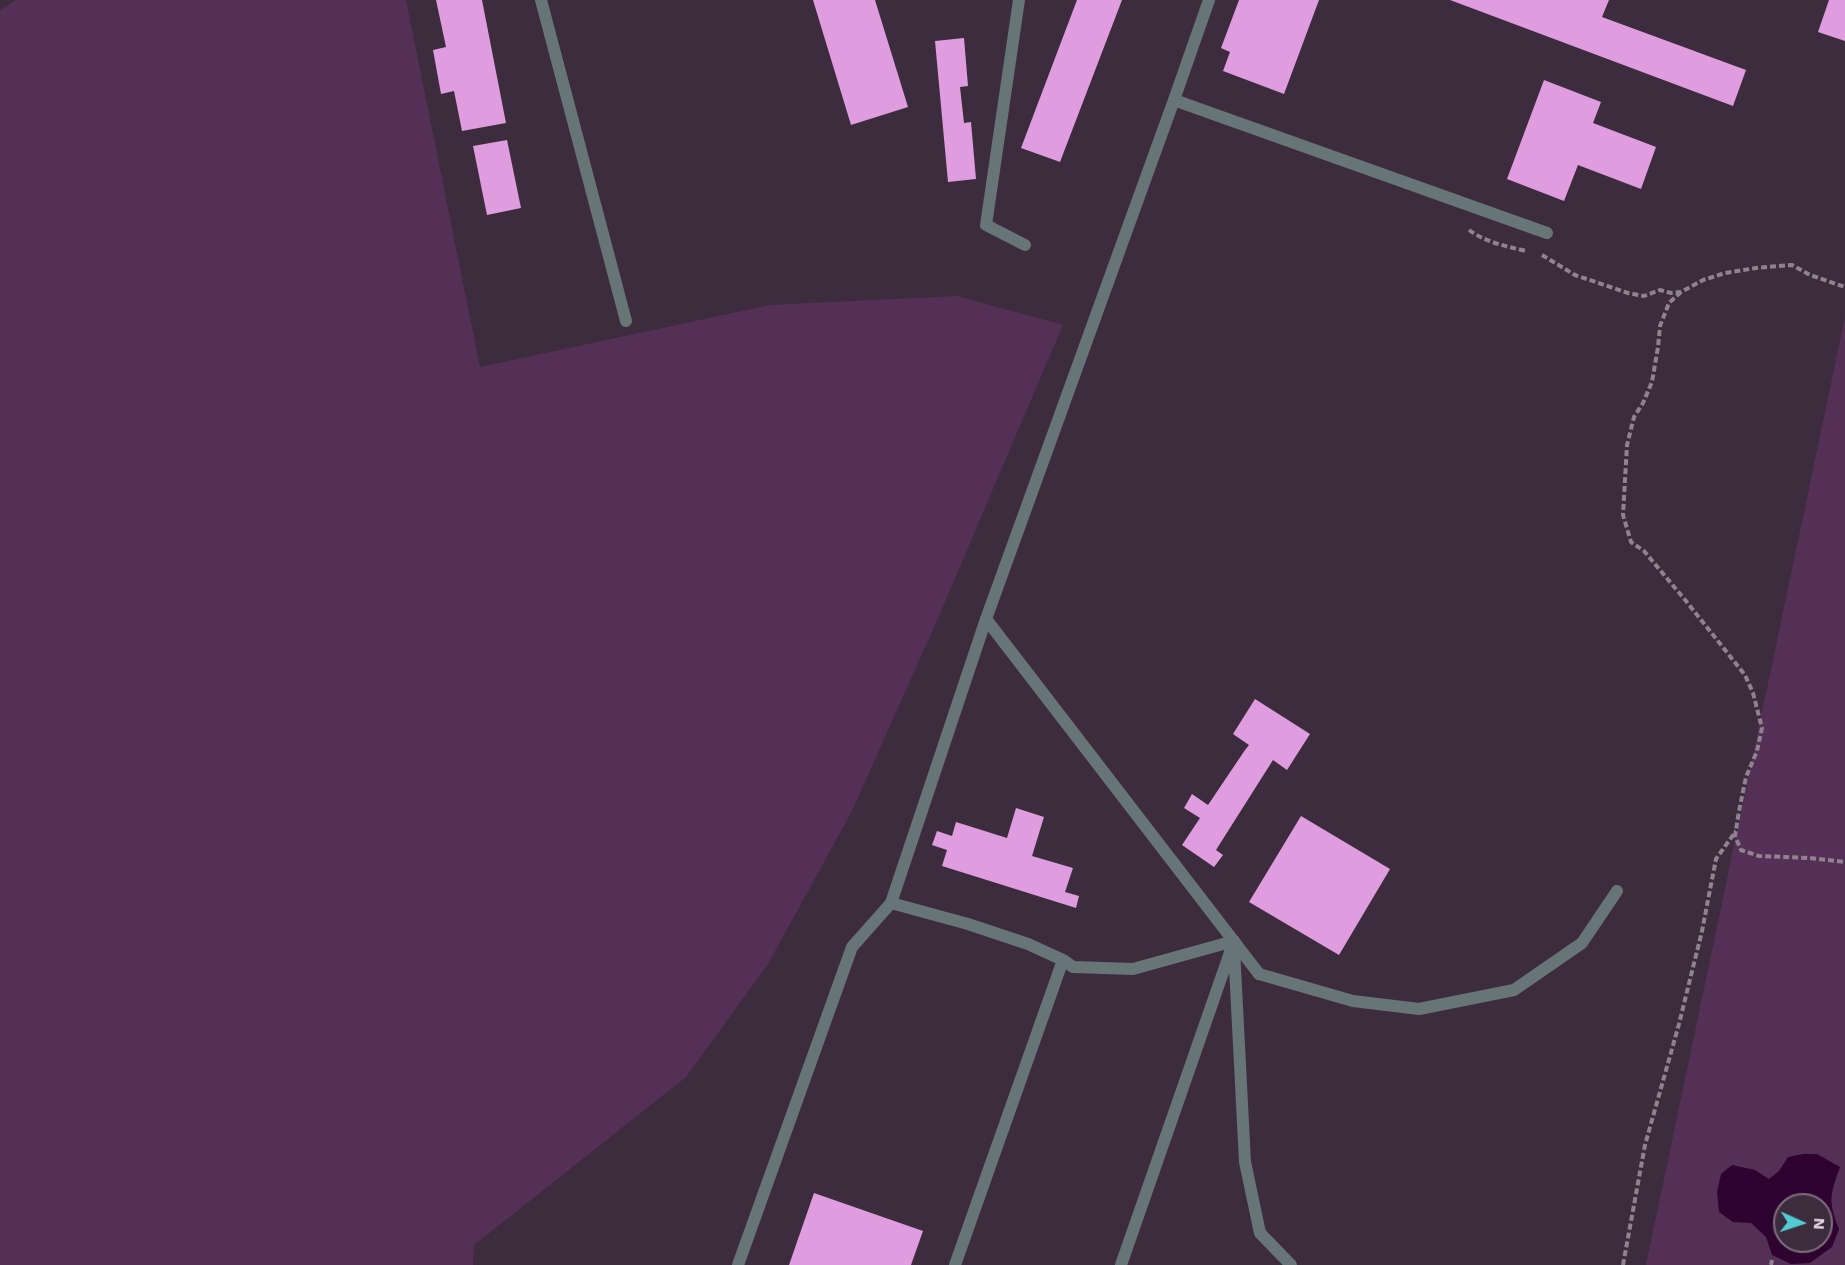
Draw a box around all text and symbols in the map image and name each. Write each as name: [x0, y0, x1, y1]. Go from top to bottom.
north arrow: [1773, 1193, 1833, 1253]
text: N: [1810, 1217, 1829, 1230]

